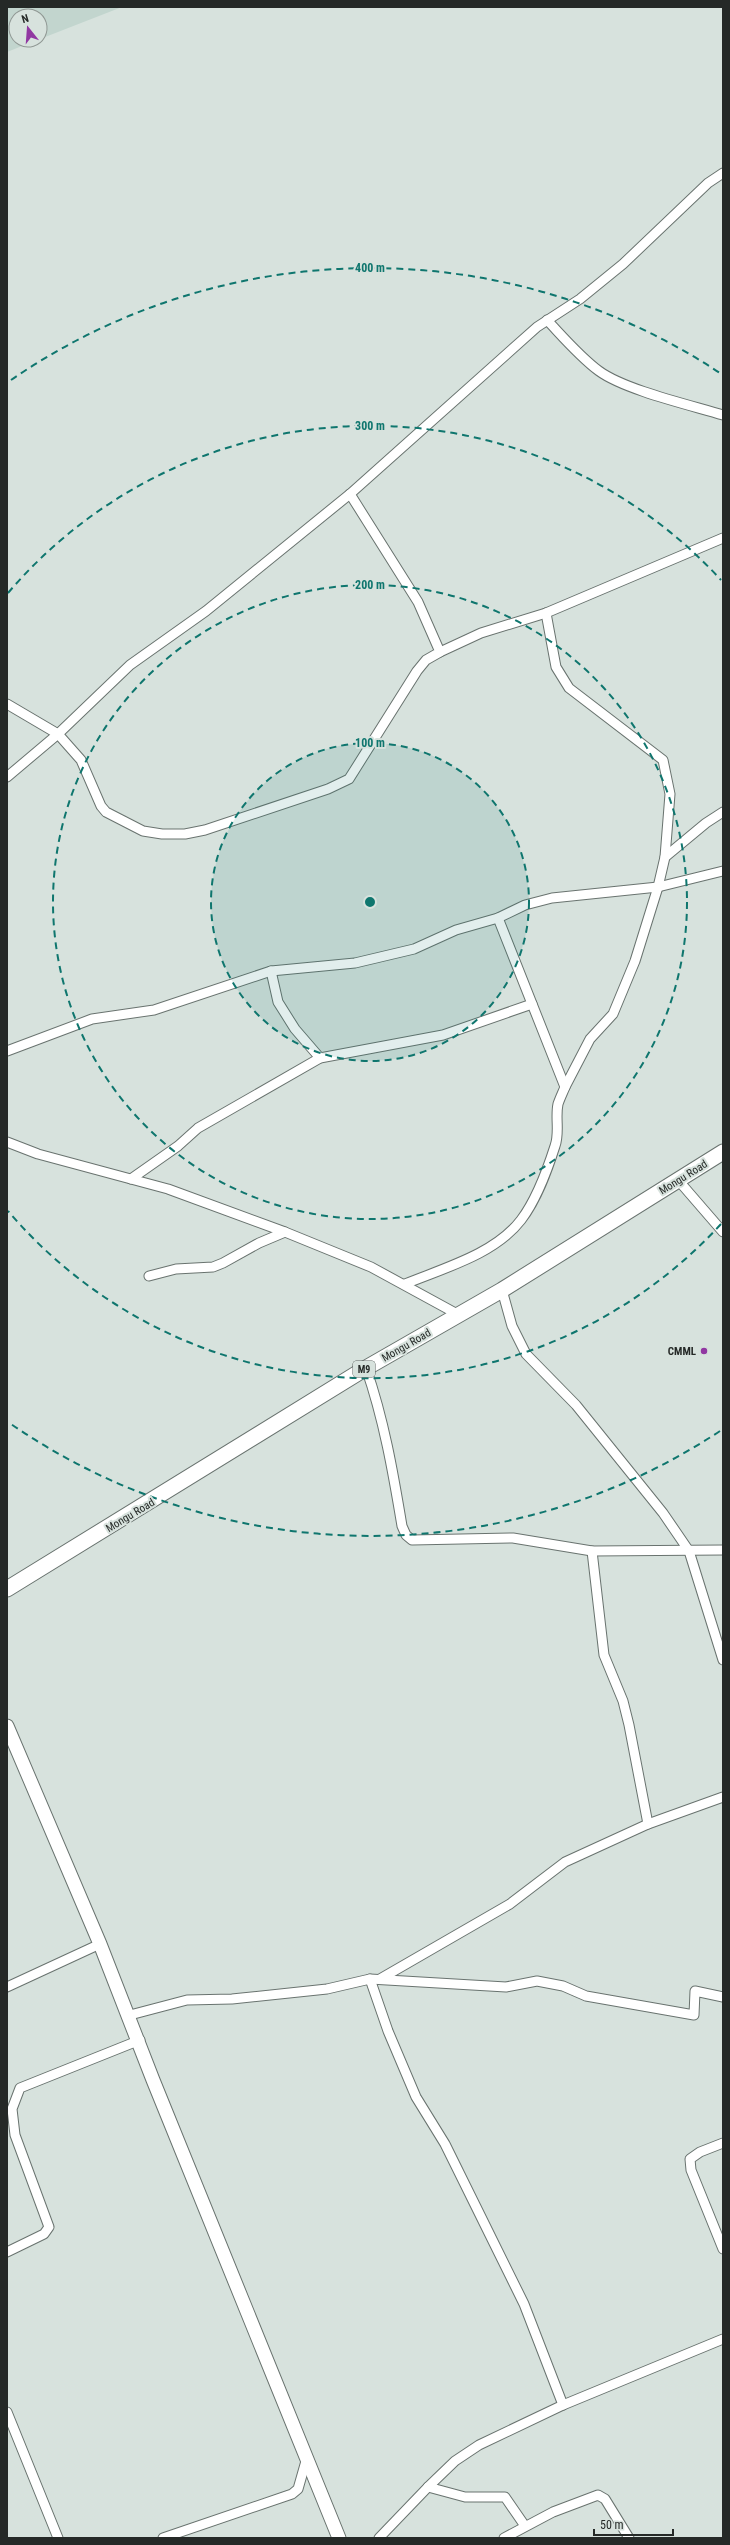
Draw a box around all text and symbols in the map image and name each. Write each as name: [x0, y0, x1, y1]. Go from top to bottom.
north arrow: [8, 8, 48, 48]
text: N: [20, 12, 31, 26]
text: 400 m: [355, 261, 385, 275]
text: 300 m: [355, 419, 385, 433]
text: 200 m: [355, 578, 385, 592]
text: 100 m: [355, 736, 385, 750]
centre of rings: [363, 895, 377, 909]
street label: Mongu Road: [657, 1157, 710, 1197]
street label: Mongu Road: [379, 1326, 433, 1365]
place label: CMML: [668, 1345, 696, 1358]
marker: CMML: [699, 1346, 709, 1356]
road number: M9: [353, 1361, 375, 1377]
street label: Mongu Road: [104, 1496, 157, 1535]
scale bar: [594, 2511, 673, 2537]
text: 50 m: [600, 2518, 624, 2532]

